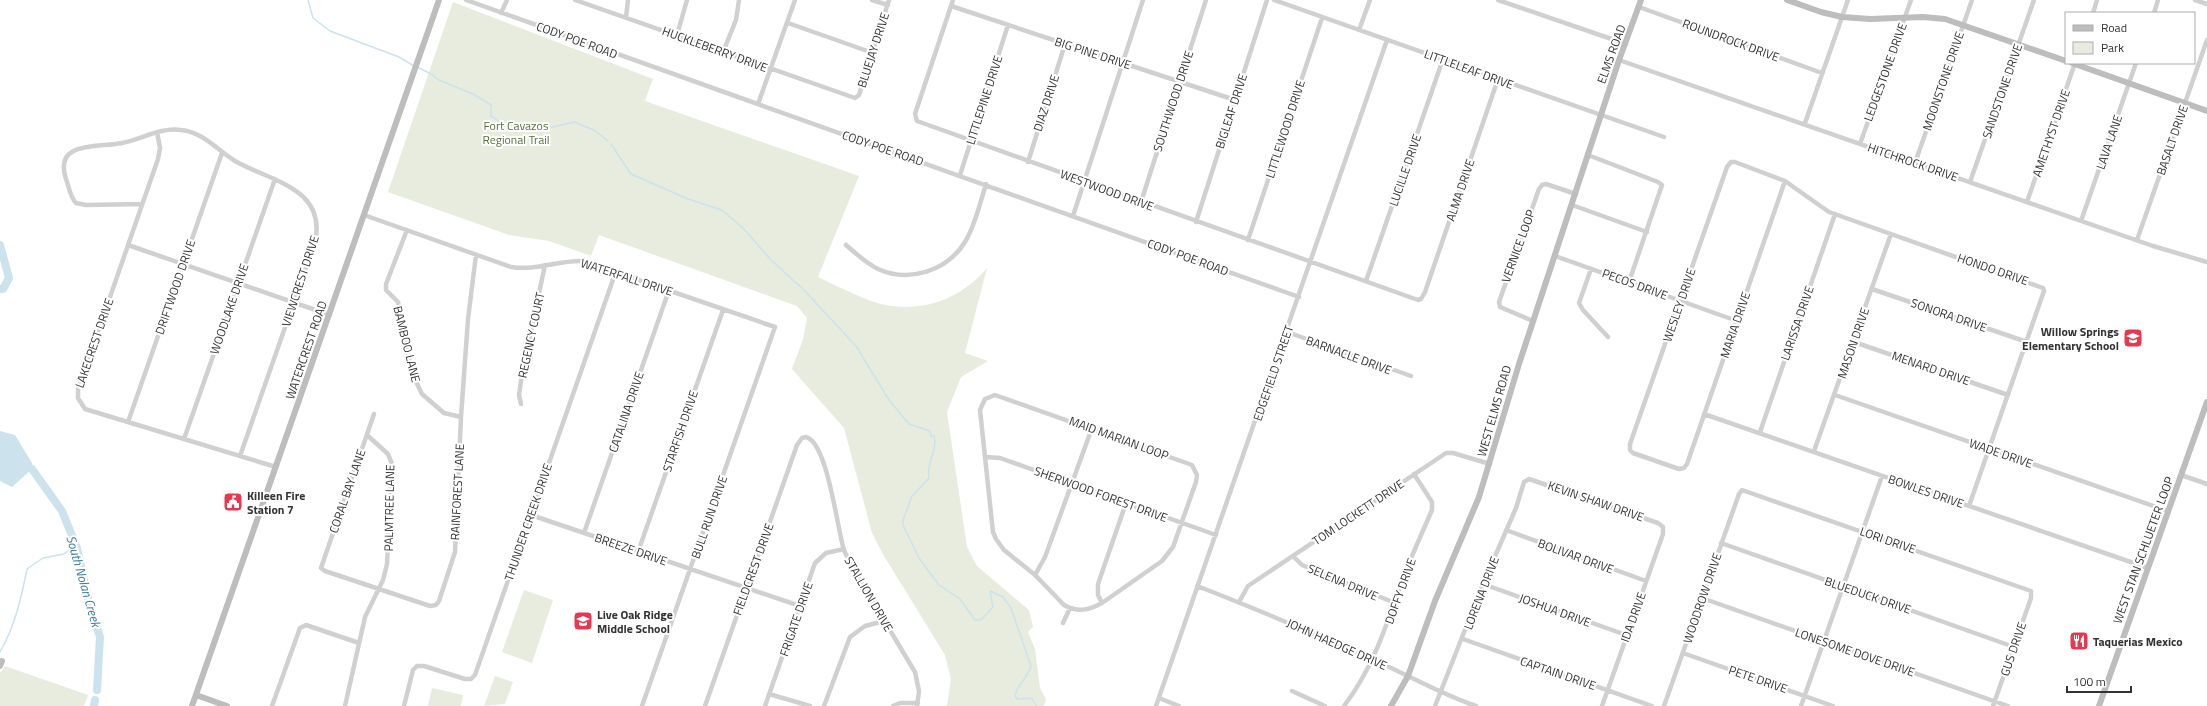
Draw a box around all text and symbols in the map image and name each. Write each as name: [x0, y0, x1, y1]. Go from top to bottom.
street label: BLUEJAY DRIVE: [852, 10, 894, 90]
legend: [2065, 12, 2195, 64]
street label: ROUNDROCK DRIVE: [1680, 14, 1782, 66]
street label: CODY POE ROAD: [534, 17, 621, 64]
text: Road: [2101, 18, 2127, 37]
street label: LEDGESTONE DRIVE: [1858, 20, 1912, 124]
street label: HUCKLEBERRY DRIVE: [660, 21, 771, 77]
street label: ELMS ROAD: [1592, 22, 1631, 86]
street label: MOONSTONE DRIVE: [1917, 29, 1969, 133]
street label: BIG PINE DRIVE: [1052, 32, 1134, 74]
text: Park: [2101, 38, 2124, 57]
street label: SANDSTONE DRIVE: [1977, 41, 2027, 141]
street label: LITTLELEAF DRIVE: [1422, 44, 1517, 94]
street label: SOUTHWOOD DRIVE: [1148, 48, 1198, 154]
street label: LITTLEPINE DRIVE: [961, 53, 1007, 147]
street label: BIGLEAF DRIVE: [1210, 71, 1252, 151]
street label: DIAZ DRIVE: [1028, 72, 1064, 134]
street label: LITTLEWOOD DRIVE: [1260, 77, 1310, 181]
street label: AMETHYST DRIVE: [2027, 86, 2075, 179]
street label: BASALT DRIVE: [2151, 102, 2193, 178]
street label: LAVA LANE: [2091, 112, 2127, 172]
park label: Fort Cavazos Regional Trail: [482, 116, 550, 149]
street label: CODY POE ROAD: [840, 125, 927, 171]
street label: LUCILLE DRIVE: [1384, 131, 1426, 209]
street label: HITCHROCK DRIVE: [1865, 138, 1961, 187]
street label: ALMA DRIVE: [1441, 156, 1480, 224]
street label: WESTWOOD DRIVE: [1057, 164, 1157, 216]
street label: VERNICE LOOP: [1496, 207, 1540, 285]
street label: VIEWCREST DRIVE: [276, 233, 324, 329]
street label: CODY POE ROAD: [1145, 234, 1232, 281]
street label: DRIFTWOOD DRIVE: [150, 237, 200, 337]
street label: HONDO DRIVE: [1955, 248, 2031, 290]
street label: WATERFALL DRIVE: [578, 253, 676, 301]
street label: WOODLAKE DRIVE: [205, 261, 254, 357]
street label: PECOS DRIVE: [1599, 263, 1671, 305]
street label: WESLEY DRIVE: [1657, 265, 1701, 344]
street label: LARISSA DRIVE: [1775, 283, 1819, 363]
street label: MARIA DRIVE: [1715, 289, 1755, 361]
street label: REGENCY COURT: [513, 290, 550, 380]
street label: SONORA DRIVE: [1908, 293, 1990, 337]
street label: LAKECREST DRIVE: [70, 295, 118, 391]
street label: WATERCREST ROAD: [280, 298, 332, 402]
street label: BAMBOO LANE: [388, 304, 426, 385]
street label: MASON DRIVE: [1832, 305, 1874, 381]
street label: EDGEFIELD STREET: [1248, 322, 1299, 423]
place label: Willow Springs Elementary School: [2022, 322, 2119, 355]
school or university icon: Willow Springs Elementary School: [2122, 327, 2144, 349]
street label: BARNACLE DRIVE: [1303, 331, 1395, 379]
street label: MENARD DRIVE: [1889, 346, 1973, 390]
street label: WEST ELMS ROAD: [1472, 363, 1516, 459]
street label: CATALINA DRIVE: [603, 369, 649, 455]
street label: STARFISH DRIVE: [657, 387, 703, 474]
street label: MAID MARIAN LOOP: [1067, 411, 1171, 465]
street label: WADE DRIVE: [1967, 433, 2036, 473]
street label: RAINFOREST LANE: [445, 443, 469, 541]
street label: CORAL BAY LANE: [324, 446, 370, 536]
street label: THUNDER CREEK DRIVE: [499, 460, 557, 583]
street label: SHERWOOD FOREST DRIVE: [1032, 461, 1171, 527]
street label: PALMTREE LANE: [379, 464, 399, 552]
street label: BOWLES DRIVE: [1886, 469, 1967, 513]
street label: BULL RUN DRIVE: [686, 473, 732, 561]
street label: TOM LOCKETT DRIVE: [1308, 474, 1408, 550]
street label: WEST STAN SCHLUETER LOOP: [2107, 474, 2179, 626]
street label: KEVIN SHAW DRIVE: [1545, 476, 1647, 526]
place label: Killeen Fire Station 7: [247, 486, 305, 519]
public building icon: Killeen Fire Station 7: [222, 491, 244, 513]
street label: FIELDCREST DRIVE: [727, 520, 779, 618]
street label: LORI DRIVE: [1857, 522, 1919, 559]
street label: BREEZE DRIVE: [592, 528, 670, 570]
water label: South Nolan Creek: [61, 533, 107, 631]
street label: BOLIVAR DRIVE: [1535, 533, 1617, 579]
street label: WOODROW DRIVE: [1678, 550, 1726, 646]
street label: STALLION DRIVE: [840, 553, 898, 636]
street label: LORENA DRIVE: [1458, 553, 1504, 632]
street label: DOFFY DRIVE: [1379, 555, 1421, 627]
street label: SELENA DRIVE: [1305, 559, 1382, 606]
street label: BLUEDUCK DRIVE: [1822, 571, 1914, 619]
street label: FRIGATE DRIVE: [774, 579, 818, 659]
street label: JOSHUA DRIVE: [1516, 588, 1594, 632]
street label: IDA DRIVE: [1615, 589, 1651, 645]
place label: Live Oak Ridge Middle School: [597, 605, 673, 638]
school or university icon: Live Oak Ridge Middle School: [572, 610, 594, 632]
street label: JOHN HAEDGE DRIVE: [1284, 613, 1391, 675]
street label: GUS DRIVE: [1995, 619, 2031, 679]
street label: LONESOME DOVE DRIVE: [1793, 623, 1918, 682]
restaurant icon: Taquerias Mexico: [2068, 630, 2090, 652]
place label: Taquerias Mexico: [2093, 632, 2183, 651]
street label: CAPTAIN DRIVE: [1518, 651, 1599, 695]
street label: PETE DRIVE: [1726, 660, 1790, 698]
scale bar: [2067, 668, 2131, 694]
text: 100 m: [2073, 672, 2106, 691]

